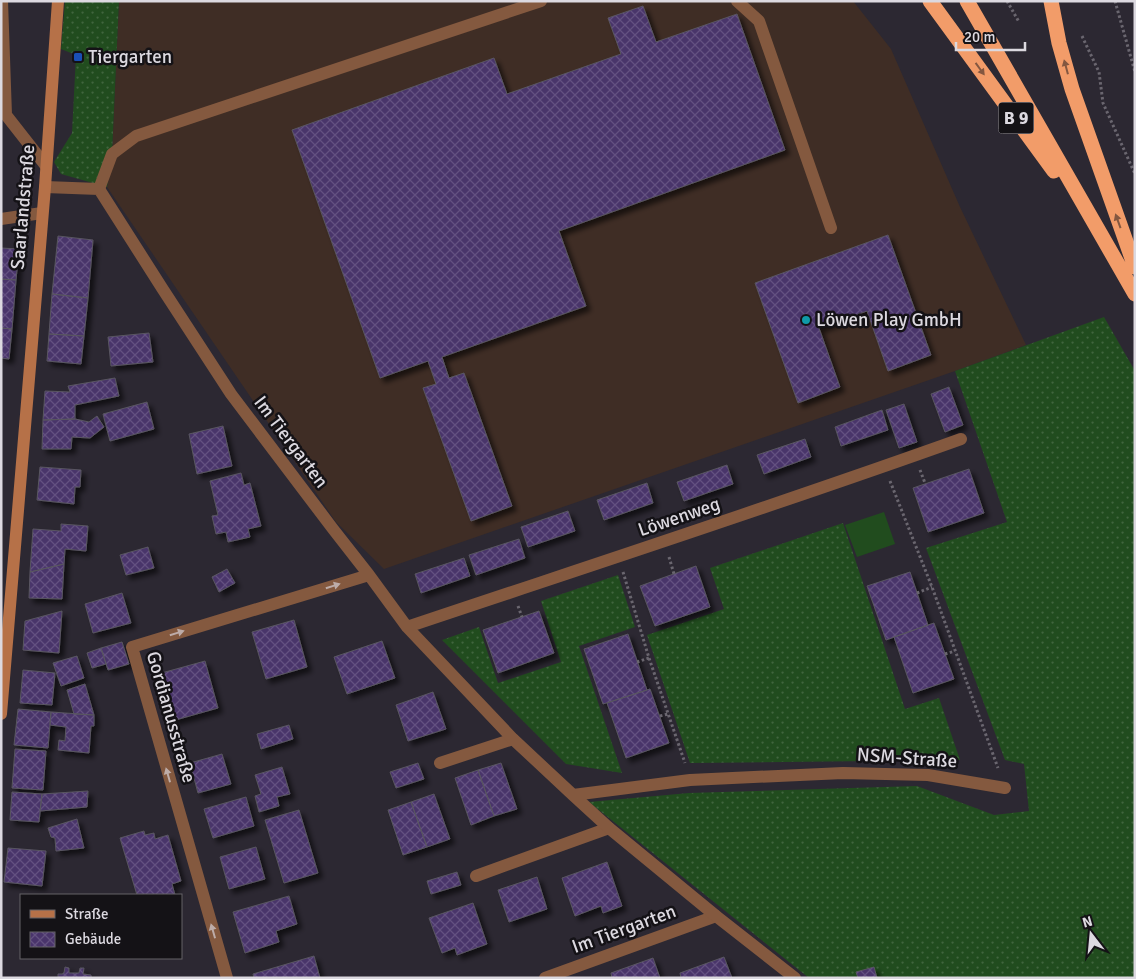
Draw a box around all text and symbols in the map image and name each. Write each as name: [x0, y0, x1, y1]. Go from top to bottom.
scale bar: [956, 20, 1025, 52]
text: 20 m: [964, 28, 995, 46]
place label: Tiergarten: [88, 45, 172, 69]
marker: Tiergarten: [72, 51, 84, 63]
one-way arrow: [1061, 60, 1069, 75]
one-way arrow: [975, 62, 985, 76]
road number: B 9: [998, 102, 1034, 134]
street label: Saarlandstraße: [6, 144, 40, 270]
one-way arrow: [1114, 213, 1122, 228]
place label: Löwen Play GmbH: [816, 308, 962, 332]
marker: Löwen Play GmbH: [800, 314, 812, 326]
street label: Im Tiergarten: [249, 391, 333, 493]
street label: Löwenweg: [635, 492, 723, 542]
one-way arrow: [325, 582, 340, 590]
one-way arrow: [170, 629, 185, 637]
street label: Gordianusstraße: [141, 648, 201, 786]
street label: NSM-Straße: [856, 743, 958, 773]
one-way arrow: [164, 767, 172, 782]
legend: [20, 894, 182, 959]
street label: Im Tiergarten: [569, 899, 679, 959]
text: Straße: [65, 905, 109, 923]
north arrow: [1066, 909, 1116, 959]
text: N: [1081, 912, 1095, 931]
one-way arrow: [209, 923, 217, 938]
text: Gebäude: [65, 930, 121, 948]

